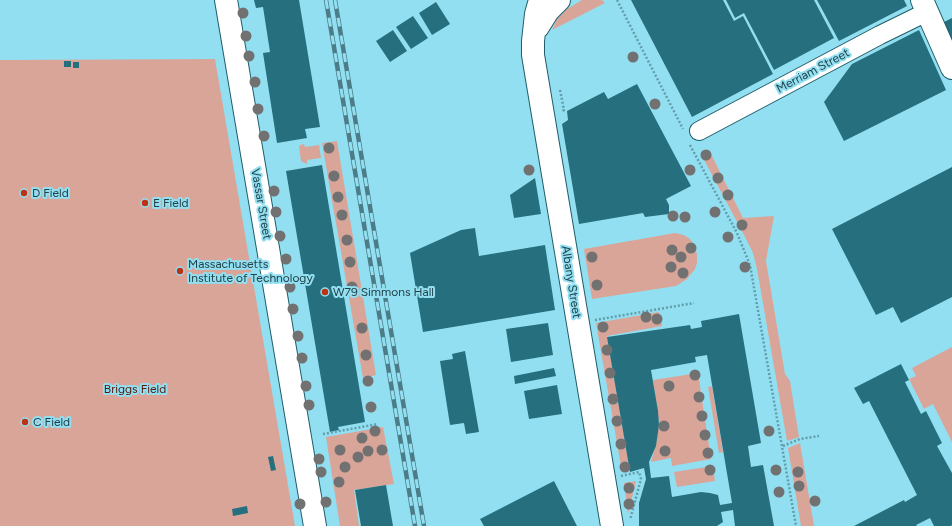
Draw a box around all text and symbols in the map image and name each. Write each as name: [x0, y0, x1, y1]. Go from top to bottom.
street label: Merriam Street: [774, 46, 852, 96]
street label: Vassar Street: [248, 167, 274, 241]
place label: D Field: [32, 186, 69, 200]
marker: D Field: [19, 188, 29, 198]
place label: E Field: [153, 196, 189, 210]
marker: E Field: [140, 198, 150, 208]
street label: Albany Street: [558, 245, 584, 319]
place label: Massachusetts Institute of Technology: [188, 257, 313, 285]
marker: Massachusetts Institute of Technology: [175, 266, 185, 276]
place label: W79 Simmons Hall: [333, 285, 434, 299]
marker: W79 Simmons Hall: [320, 287, 330, 297]
park label: Briggs Field: [104, 382, 166, 396]
place label: C Field: [33, 415, 70, 429]
marker: C Field: [20, 417, 30, 427]

